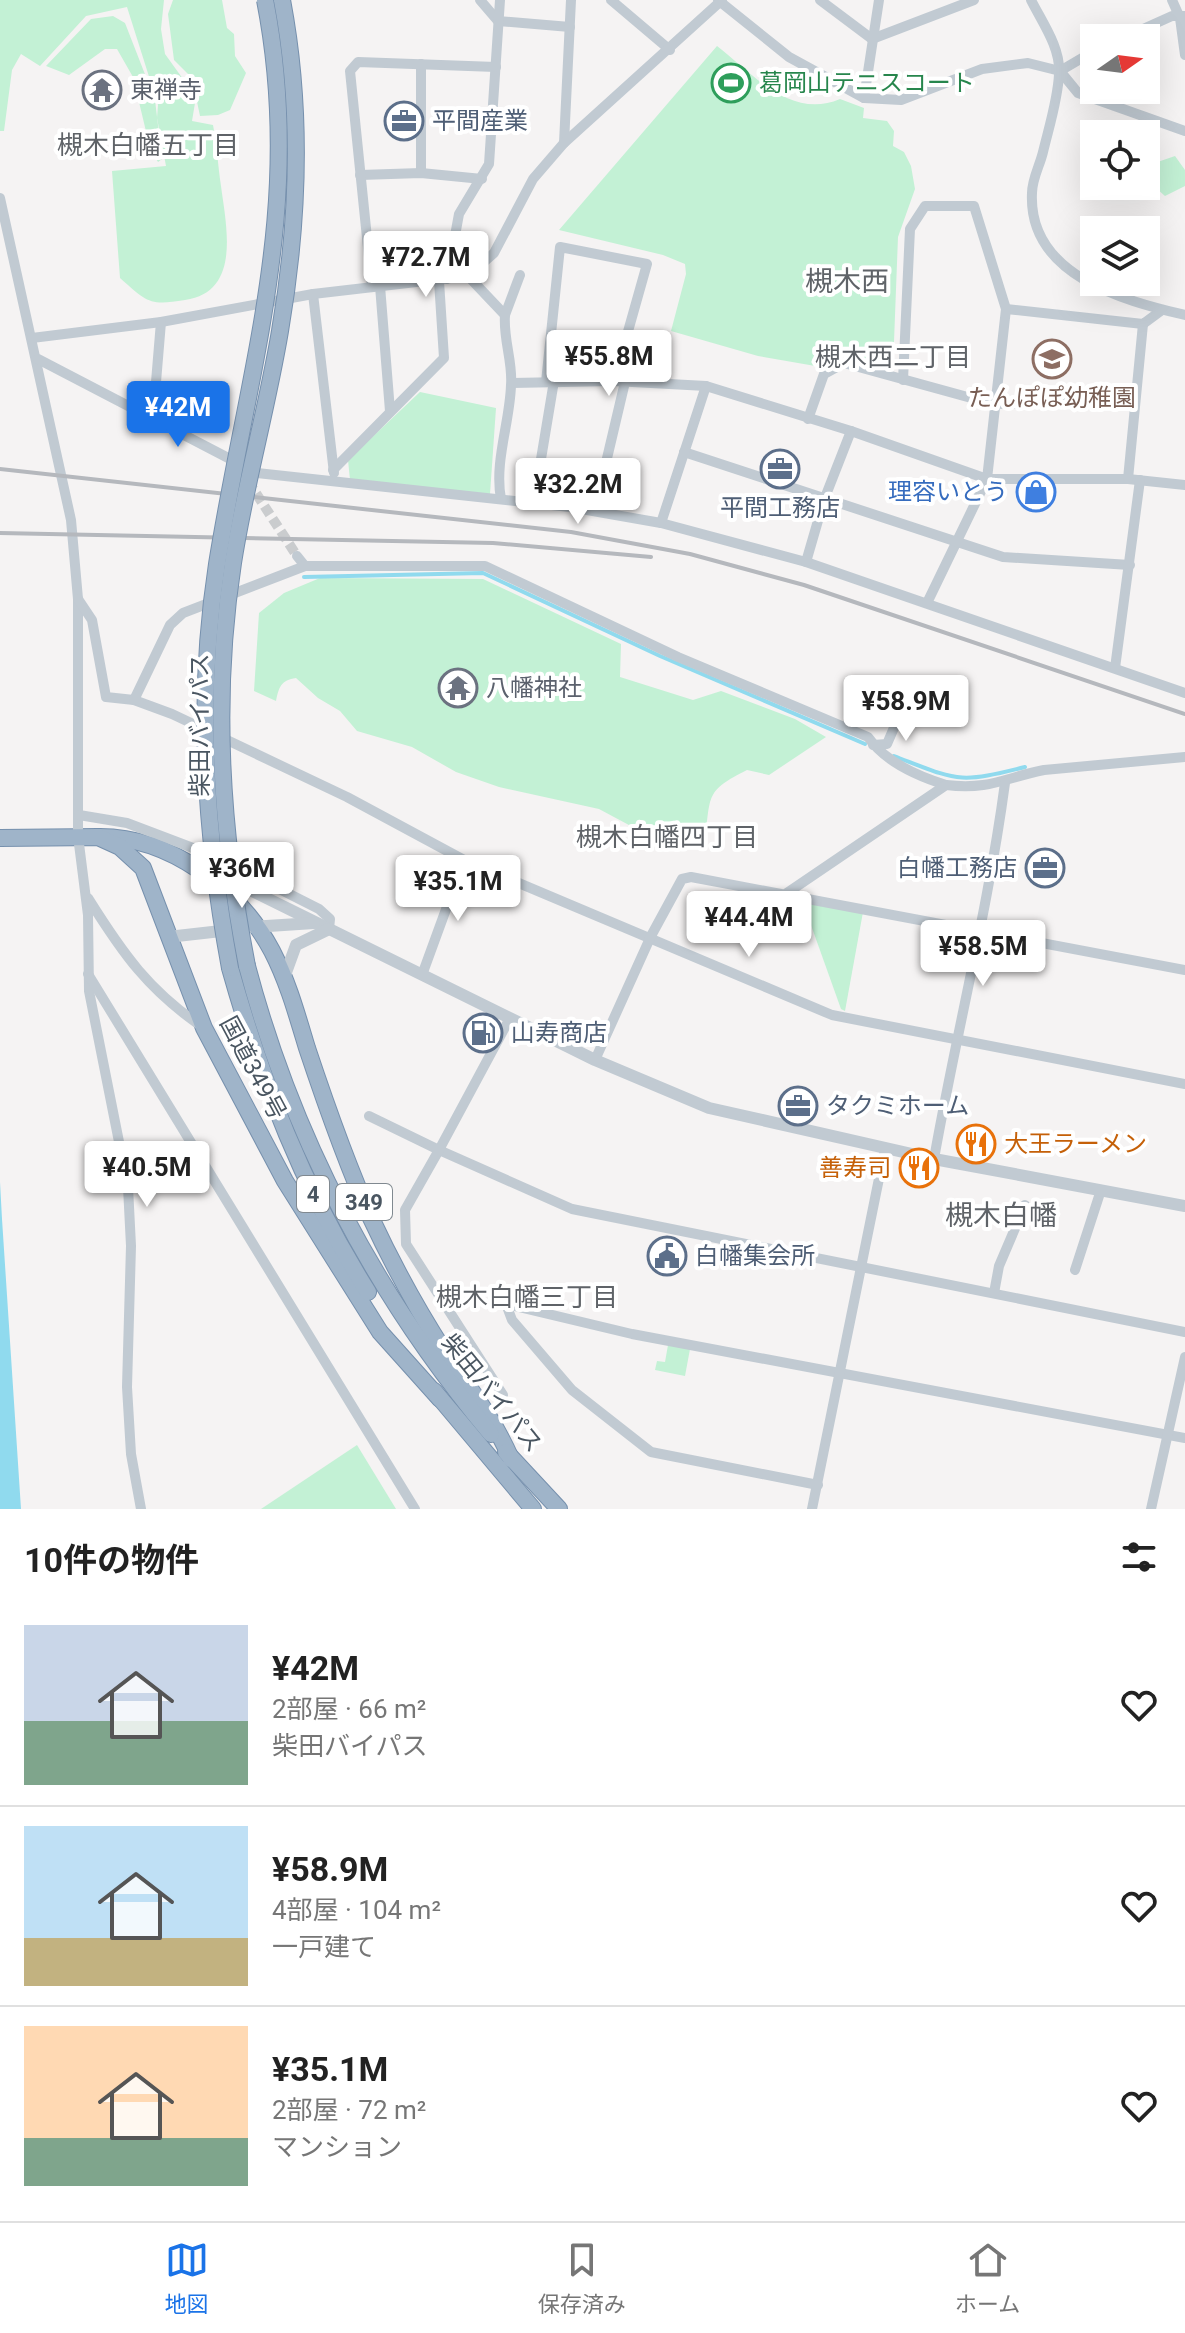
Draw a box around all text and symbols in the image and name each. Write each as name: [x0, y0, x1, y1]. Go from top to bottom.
north arrow: [1080, 24, 1160, 104]
map controls: [1080, 24, 1160, 296]
sports icon: 葛岡山テニスコート: [710, 62, 752, 104]
temple icon: 東禅寺: [81, 69, 123, 111]
place label: 葛岡山テニスコート: [759, 69, 975, 97]
place label: 東禅寺: [130, 76, 202, 104]
office icon: 平間産業: [383, 100, 425, 142]
place label: 平間産業: [432, 107, 528, 135]
button: locate: [1080, 120, 1160, 200]
district label: 槻木白幡五丁目: [57, 130, 239, 160]
button: layers: [1080, 216, 1160, 296]
pin: ¥72.7M: [361, 231, 491, 299]
text: ¥72.7M: [382, 242, 471, 272]
district label: 槻木西: [805, 265, 889, 298]
pin: ¥55.8M: [544, 330, 674, 398]
school or university icon: たんぽぽ幼稚園: [1031, 338, 1073, 380]
text: ¥55.8M: [565, 341, 654, 371]
district label: 槻木西二丁目: [815, 342, 971, 372]
pin: ¥42M: [131, 381, 225, 449]
place label: たんぽぽ幼稚園: [968, 384, 1136, 412]
text: ¥42M: [145, 392, 211, 422]
office icon: 平間工務店: [759, 448, 801, 490]
pin: ¥32.2M: [513, 458, 643, 526]
text: ¥32.2M: [534, 469, 623, 499]
shop icon: 理容いとう: [1015, 471, 1057, 513]
place label: 理容いとう: [888, 478, 1008, 506]
place label: 平間工務店: [720, 494, 840, 522]
street label: 柴田バイパス: [186, 653, 214, 797]
temple icon: 八幡神社: [437, 667, 479, 709]
place label: 八幡神社: [486, 674, 582, 702]
pin: ¥58.9M: [841, 675, 971, 743]
text: ¥58.9M: [862, 686, 951, 716]
district label: 槻木白幡四丁目: [576, 822, 758, 852]
pin: ¥36M: [195, 842, 289, 910]
office icon: 白幡工務店: [1024, 847, 1066, 889]
text: ¥36M: [209, 853, 275, 883]
place label: 白幡工務店: [897, 854, 1017, 882]
pin: ¥35.1M: [393, 855, 523, 923]
text: ¥35.1M: [414, 866, 503, 896]
pin: ¥44.4M: [684, 891, 814, 959]
text: ¥44.4M: [705, 902, 794, 932]
pin: ¥58.5M: [918, 920, 1048, 988]
text: ¥58.5M: [939, 931, 1028, 961]
street label: 国道349号: [214, 1012, 292, 1124]
fuel station icon: 山寿商店: [462, 1012, 504, 1054]
place label: 山寿商店: [511, 1019, 607, 1047]
office icon: タクミホーム: [777, 1085, 819, 1127]
place label: タクミホーム: [826, 1092, 969, 1120]
restaurant icon: 大王ラーメン: [955, 1123, 997, 1165]
place label: 大王ラーメン: [1004, 1130, 1147, 1158]
pin: ¥40.5M: [82, 1141, 212, 1209]
restaurant icon: 善寿司: [898, 1147, 940, 1189]
text: ¥40.5M: [103, 1152, 192, 1182]
place label: 善寿司: [819, 1154, 891, 1182]
road number: 4: [297, 1176, 329, 1212]
road number: 349: [336, 1184, 392, 1220]
district label: 槻木白幡: [945, 1199, 1057, 1232]
public building icon: 白幡集会所: [646, 1235, 688, 1277]
place label: 白幡集会所: [695, 1242, 815, 1270]
district label: 槻木白幡三丁目: [436, 1282, 618, 1312]
street label: 柴田バイパス: [436, 1328, 548, 1458]
icon: filters: [1117, 1535, 1161, 1579]
text: 10件の物件: [24, 1540, 199, 1580]
text: ¥42M: [272, 1648, 359, 1688]
icon: home: [88, 1657, 184, 1753]
icon: heart: [1117, 1683, 1161, 1727]
text: 2部屋 · 66 m²: [272, 1694, 426, 1724]
text: 柴田バイパス: [272, 1731, 427, 1761]
text: ¥58.9M: [272, 1849, 388, 1889]
icon: home: [88, 1858, 184, 1954]
icon: heart: [1117, 1884, 1161, 1928]
text: 4部屋 · 104 m²: [272, 1895, 441, 1925]
text: 一戸建て: [272, 1932, 376, 1962]
text: ¥35.1M: [272, 2049, 388, 2089]
icon: home: [88, 2058, 184, 2154]
icon: heart: [1117, 2084, 1161, 2128]
text: 2部屋 · 72 m²: [272, 2095, 426, 2125]
text: マンション: [272, 2132, 402, 2162]
tab: 地図: [165, 2238, 209, 2318]
tab: 保存済み: [538, 2238, 626, 2318]
tab: ホーム: [955, 2238, 1020, 2318]

